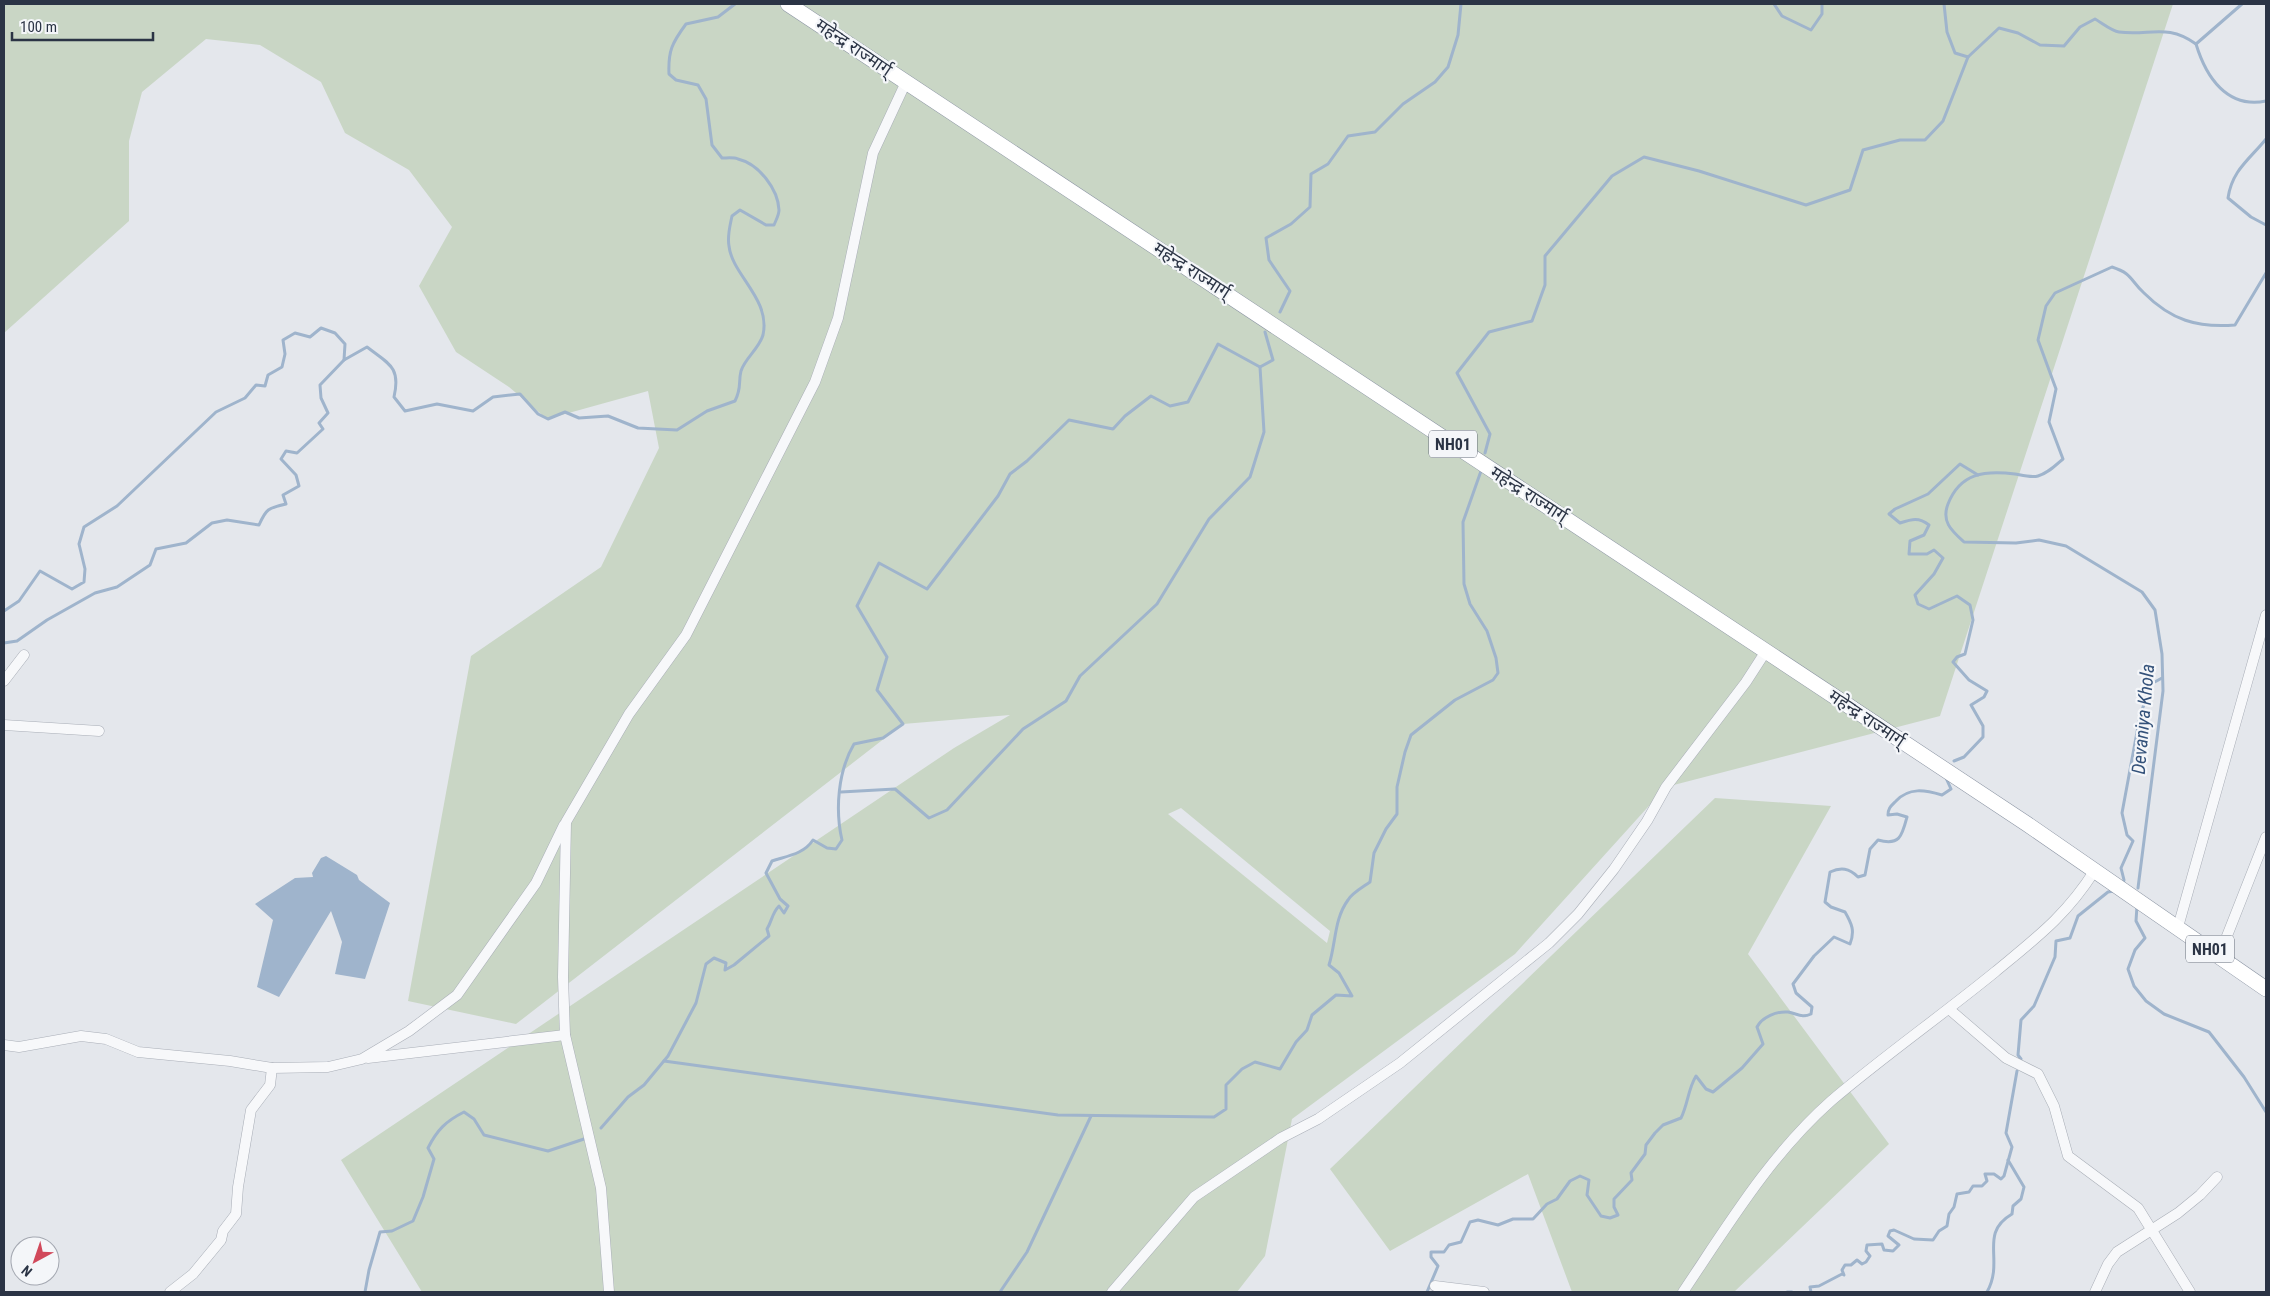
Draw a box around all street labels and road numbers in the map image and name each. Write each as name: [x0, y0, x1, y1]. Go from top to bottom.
street label: महेन्द्र राज्मार्ग्: [811, 14, 899, 83]
street label: महेन्द्र राज्मार्ग्: [1149, 237, 1237, 305]
road number: NH01: [1429, 430, 1477, 458]
street label: महेन्द्र राज्मार्ग्: [1486, 461, 1574, 529]
street label: महेन्द्र राज्मार्ग्: [1824, 685, 1912, 754]
road number: NH01: [2186, 936, 2234, 962]

